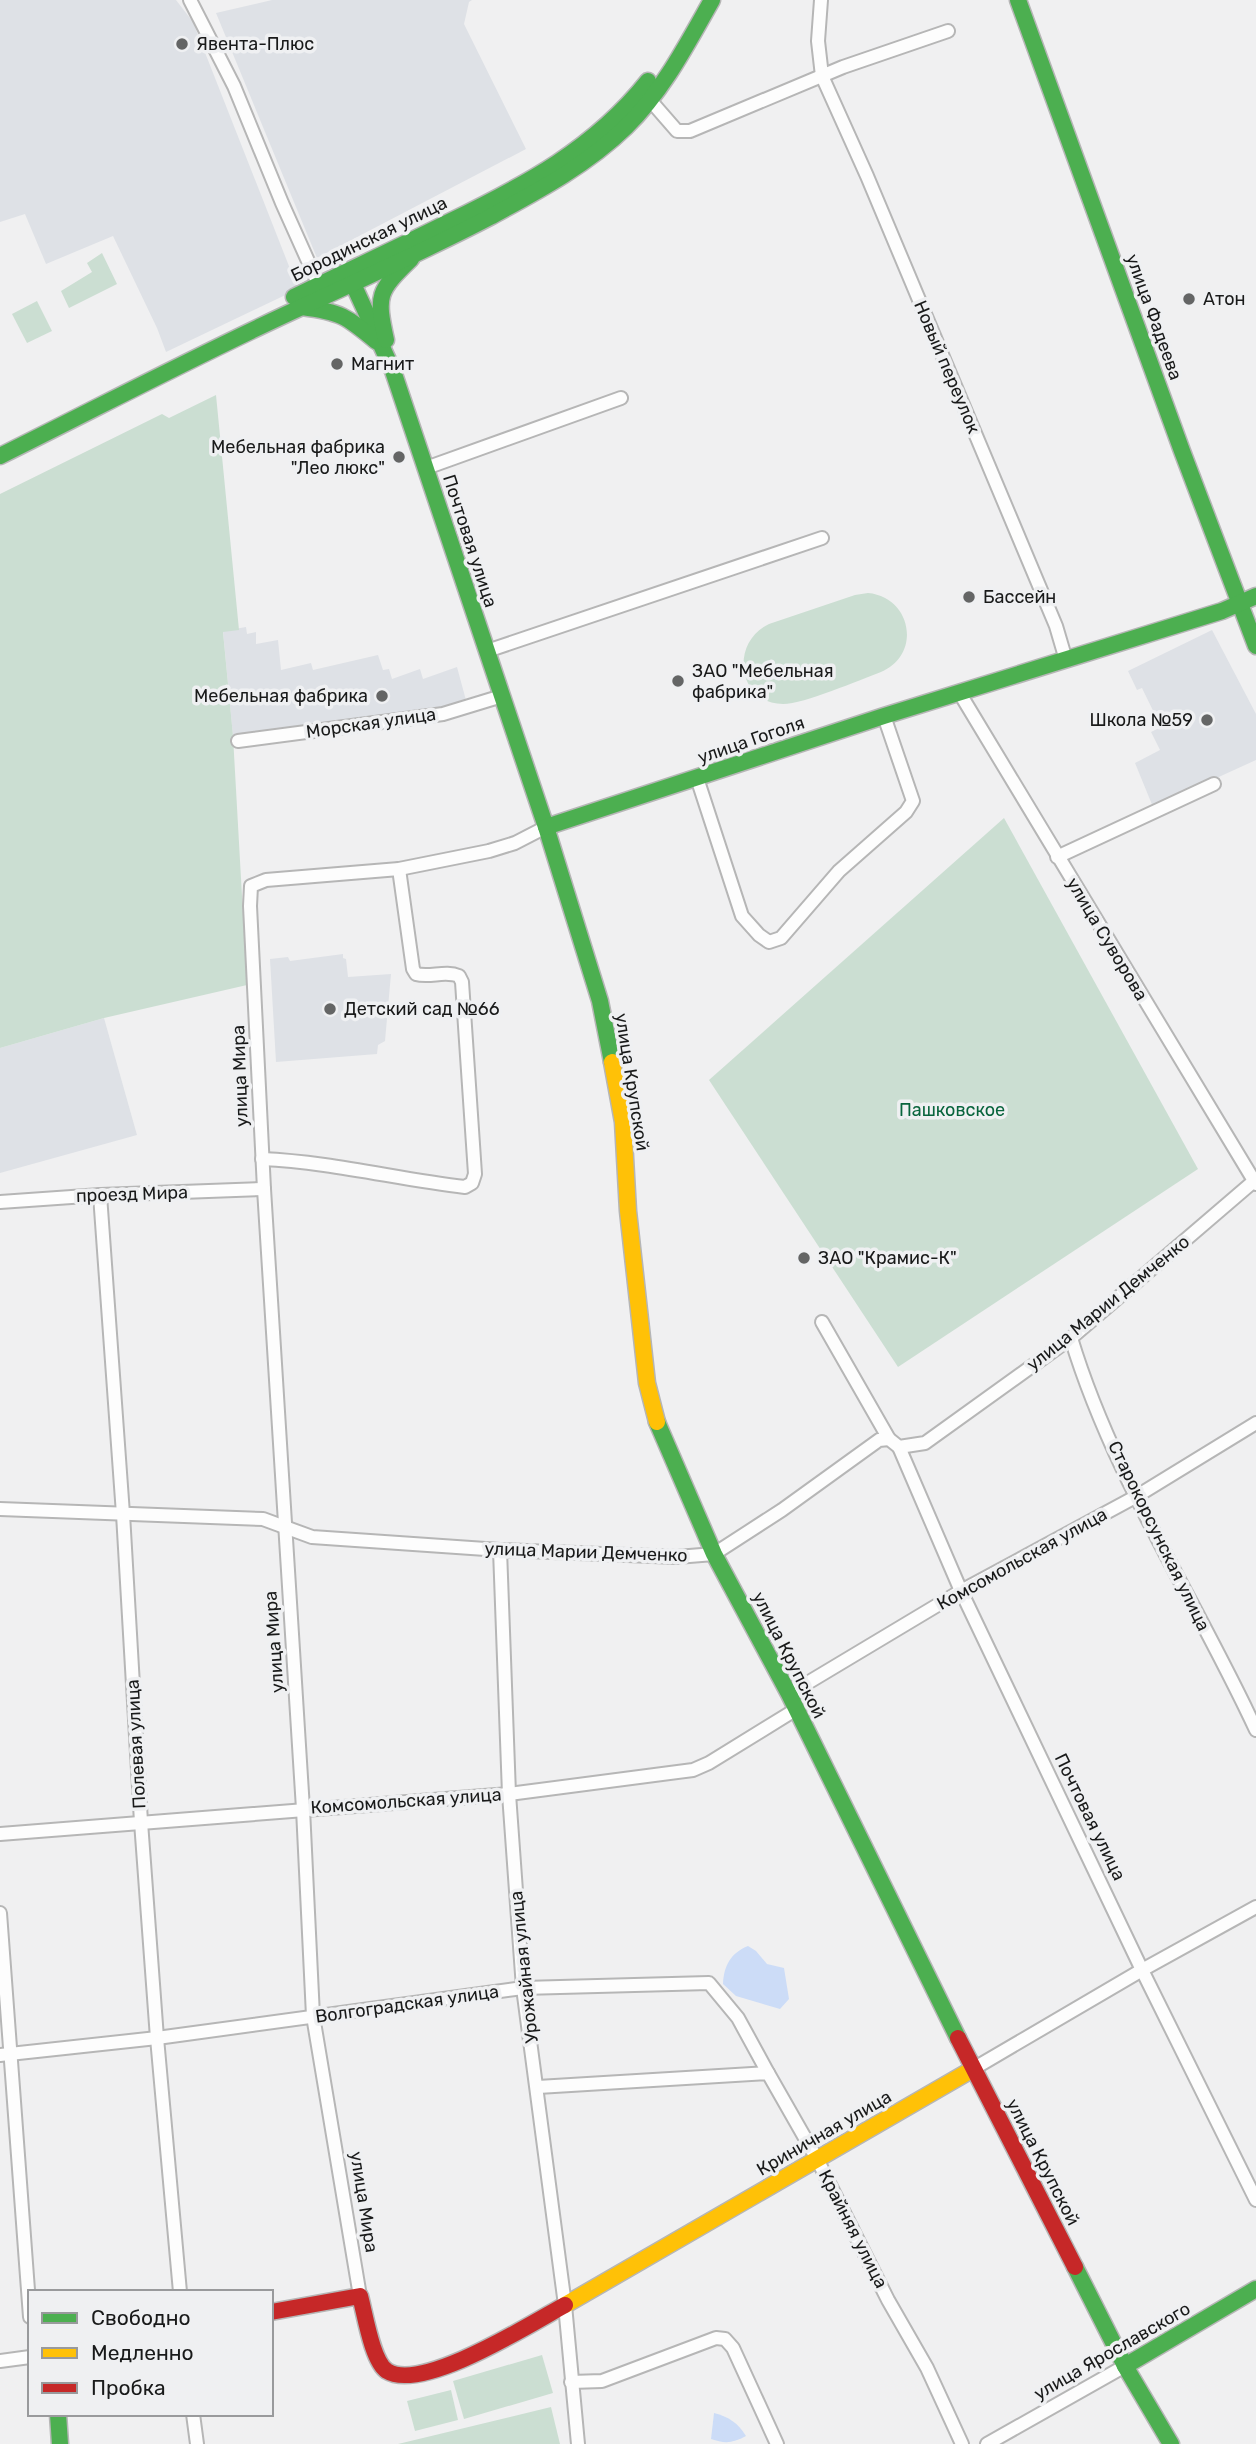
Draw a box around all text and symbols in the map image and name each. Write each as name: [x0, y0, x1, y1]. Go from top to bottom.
place label: Явента-Плюс: [196, 33, 314, 55]
marker: Явента-Плюс: [174, 36, 190, 52]
street label: Бородинская улица: [287, 192, 451, 286]
street label: улица Фадеева: [1121, 251, 1187, 383]
place label: Атон: [1203, 288, 1246, 310]
marker: Атон: [1181, 291, 1197, 307]
street label: Новый переулок: [909, 297, 985, 437]
place label: Магнит: [351, 353, 414, 375]
marker: Магнит: [329, 356, 345, 372]
place label: Мебельная фабрика "Лео люкс": [211, 436, 385, 479]
marker: Мебельная фабрика "Лео люкс": [391, 449, 407, 465]
street label: Почтовая улица: [438, 472, 502, 610]
place label: Бассейн: [983, 586, 1056, 608]
marker: Бассейн: [961, 589, 977, 605]
place label: ЗАО "Мебельная фабрика": [692, 660, 834, 703]
marker: ЗАО "Мебельная фабрика": [670, 673, 686, 689]
place label: Мебельная фабрика: [194, 685, 368, 707]
marker: Мебельная фабрика: [374, 688, 390, 704]
street label: Морская улица: [305, 703, 437, 743]
place label: Школа №59: [1089, 709, 1193, 731]
street label: улица Гоголя: [695, 711, 807, 769]
marker: Школа №59: [1199, 712, 1215, 728]
street label: улица Суворова: [1062, 874, 1152, 1004]
place label: Детский сад №66: [344, 998, 500, 1020]
marker: Детский сад №66: [322, 1001, 338, 1017]
street label: улица Крупской: [610, 1012, 654, 1152]
street label: улица Мира: [227, 1025, 253, 1127]
park label: Пашковское: [899, 1099, 1005, 1121]
street label: проезд Мира: [76, 1181, 188, 1207]
street label: улица Марии Демченко: [1022, 1231, 1194, 1375]
place label: ЗАО "Крамис-К": [818, 1247, 957, 1269]
marker: ЗАО "Крамис-К": [796, 1250, 812, 1266]
street label: Старокорсунская улица: [1103, 1437, 1215, 1635]
street label: Комсомольская улица: [933, 1503, 1111, 1615]
street label: улица Марии Демченко: [484, 1537, 688, 1567]
street label: улица Крупской: [748, 1588, 830, 1722]
street label: улица Мира: [259, 1590, 289, 1694]
street label: Полевая улица: [122, 1679, 150, 1809]
street label: Почтовая улица: [1050, 1750, 1130, 1884]
street label: Комсомольская улица: [310, 1783, 502, 1819]
street label: Урожайная улица: [505, 1890, 543, 2044]
street label: Волгоградская улица: [314, 1980, 500, 2028]
street label: Криничная улица: [753, 2085, 895, 2181]
street label: улица Крупской: [1002, 2095, 1084, 2229]
street label: улица Мира: [345, 2150, 383, 2254]
street label: Крайняя улица: [814, 2166, 892, 2292]
legend: [28, 2290, 273, 2416]
street label: улица Ярославского: [1030, 2297, 1194, 2405]
text: Свободно: [91, 2305, 191, 2330]
text: Медленно: [91, 2340, 194, 2365]
text: Пробка: [91, 2375, 166, 2400]

